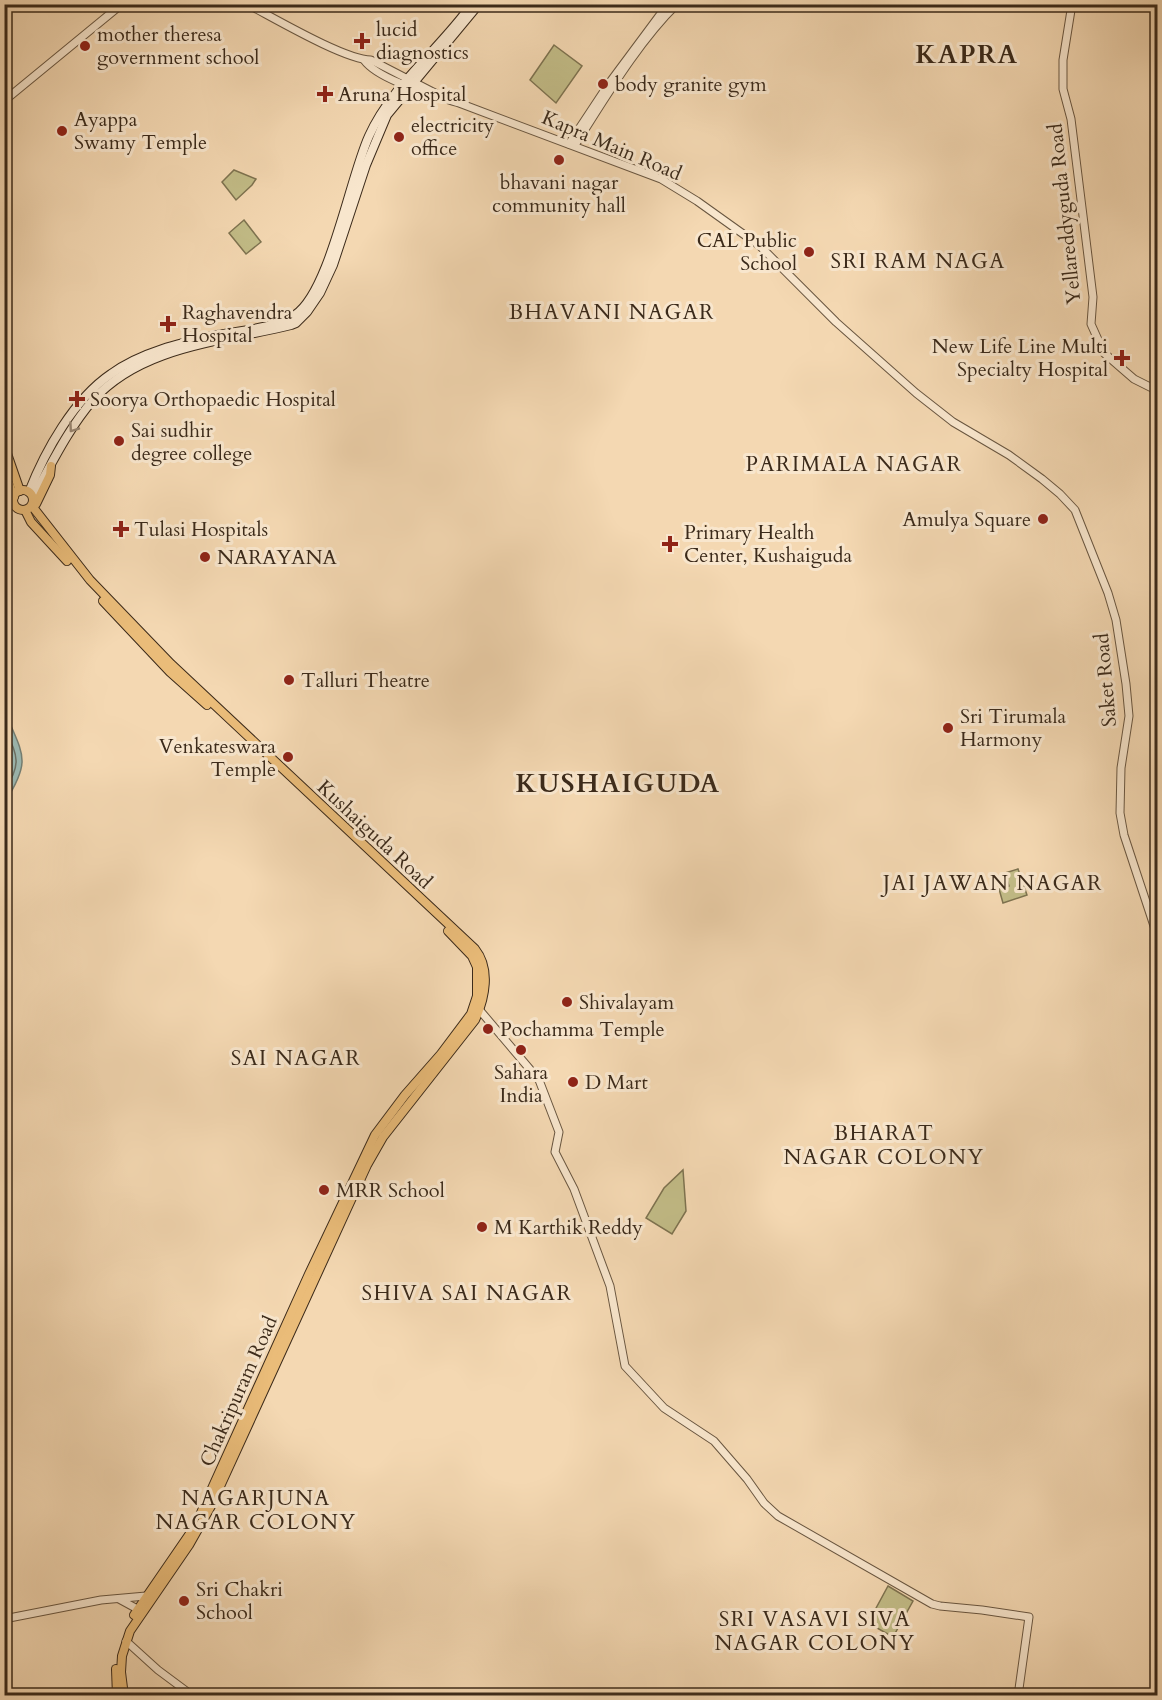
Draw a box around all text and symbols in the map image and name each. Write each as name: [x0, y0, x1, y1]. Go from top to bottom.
place label: lucid diagnostics: [376, 16, 469, 66]
place label: mother theresa government school: [97, 21, 259, 71]
marker: lucid diagnostics: [353, 32, 371, 50]
district label: KAPRA: [915, 37, 1019, 72]
marker: mother theresa government school: [78, 39, 92, 53]
place label: body granite gym: [615, 71, 767, 98]
marker: body granite gym: [596, 77, 610, 91]
place label: Aruna Hospital: [338, 81, 466, 108]
marker: Aruna Hospital: [316, 85, 334, 103]
street label: Kapra Main Road: [538, 104, 686, 187]
place label: Ayappa Swamy Temple: [74, 106, 207, 156]
place label: electricity office: [411, 112, 495, 162]
street label: Yellareddyguda Road: [1042, 122, 1087, 306]
marker: Ayappa Swamy Temple: [55, 124, 69, 138]
marker: electricity office: [392, 130, 406, 144]
marker: bhavani nagar community hall: [552, 153, 566, 167]
place label: bhavani nagar community hall: [492, 169, 626, 219]
place label: CAL Public School: [697, 227, 797, 277]
marker: CAL Public School: [802, 245, 816, 259]
district label: SRI RAM NAGA: [830, 247, 1006, 276]
district label: BHAVANI NAGAR: [509, 298, 715, 327]
place label: Raghavendra Hospital: [182, 299, 293, 349]
marker: Raghavendra Hospital: [159, 315, 177, 333]
place label: New Life Line Multi Specialty Hospital: [932, 333, 1108, 383]
marker: New Life Line Multi Specialty Hospital: [1113, 349, 1131, 367]
place label: Soorya Orthopaedic Hospital: [90, 386, 336, 413]
marker: Soorya Orthopaedic Hospital: [68, 390, 86, 408]
place label: Sai sudhir degree college: [131, 417, 252, 467]
one-way arrow: [69, 422, 80, 433]
marker: Sai sudhir degree college: [112, 434, 126, 448]
district label: PARIMALA NAGAR: [745, 450, 963, 479]
place label: Amulya Square: [902, 506, 1031, 533]
marker: Amulya Square: [1036, 512, 1050, 526]
place label: Tulasi Hospitals: [134, 516, 268, 543]
place label: Primary Health Center, Kushaiguda: [684, 519, 853, 569]
marker: Tulasi Hospitals: [112, 520, 130, 538]
marker: Primary Health Center, Kushaiguda: [661, 535, 679, 553]
place label: NARAYANA: [217, 544, 338, 571]
marker: NARAYANA: [198, 550, 212, 564]
street label: Saket Road: [1088, 632, 1123, 728]
place label: Talluri Theatre: [301, 667, 430, 694]
marker: Talluri Theatre: [282, 673, 296, 687]
place label: Sri Tirumala Harmony: [960, 703, 1067, 753]
marker: Sri Tirumala Harmony: [941, 721, 955, 735]
place label: Venkateswara Temple: [159, 733, 276, 783]
marker: Venkateswara Temple: [281, 750, 295, 764]
district label: KUSHAIGUDA: [515, 766, 721, 801]
street label: Kushaiguda Road: [311, 774, 438, 895]
district label: JAI JAWAN NAGAR: [880, 869, 1103, 898]
place label: Shivalayam: [579, 989, 674, 1016]
marker: Shivalayam: [560, 995, 574, 1009]
place label: Pochamma Temple: [500, 1016, 665, 1043]
marker: Pochamma Temple: [481, 1022, 495, 1036]
marker: Sahara India: [514, 1043, 528, 1057]
district label: SAI NAGAR: [231, 1044, 361, 1073]
place label: Sahara India: [494, 1059, 548, 1109]
place label: D Mart: [585, 1069, 648, 1096]
marker: D Mart: [566, 1075, 580, 1089]
district label: BHARAT NAGAR COLONY: [783, 1119, 985, 1172]
place label: MRR School: [336, 1177, 445, 1204]
marker: MRR School: [317, 1183, 331, 1197]
place label: M Karthik Reddy: [494, 1214, 643, 1241]
marker: M Karthik Reddy: [475, 1220, 489, 1234]
district label: SHIVA SAI NAGAR: [362, 1279, 573, 1308]
street label: Chakripuram Road: [193, 1311, 284, 1471]
district label: NAGARJUNA NAGAR COLONY: [155, 1484, 357, 1537]
place label: Sri Chakri School: [196, 1576, 283, 1626]
marker: Sri Chakri School: [177, 1594, 191, 1608]
district label: SRI VASAVI SIVA NAGAR COLONY: [714, 1605, 916, 1658]

